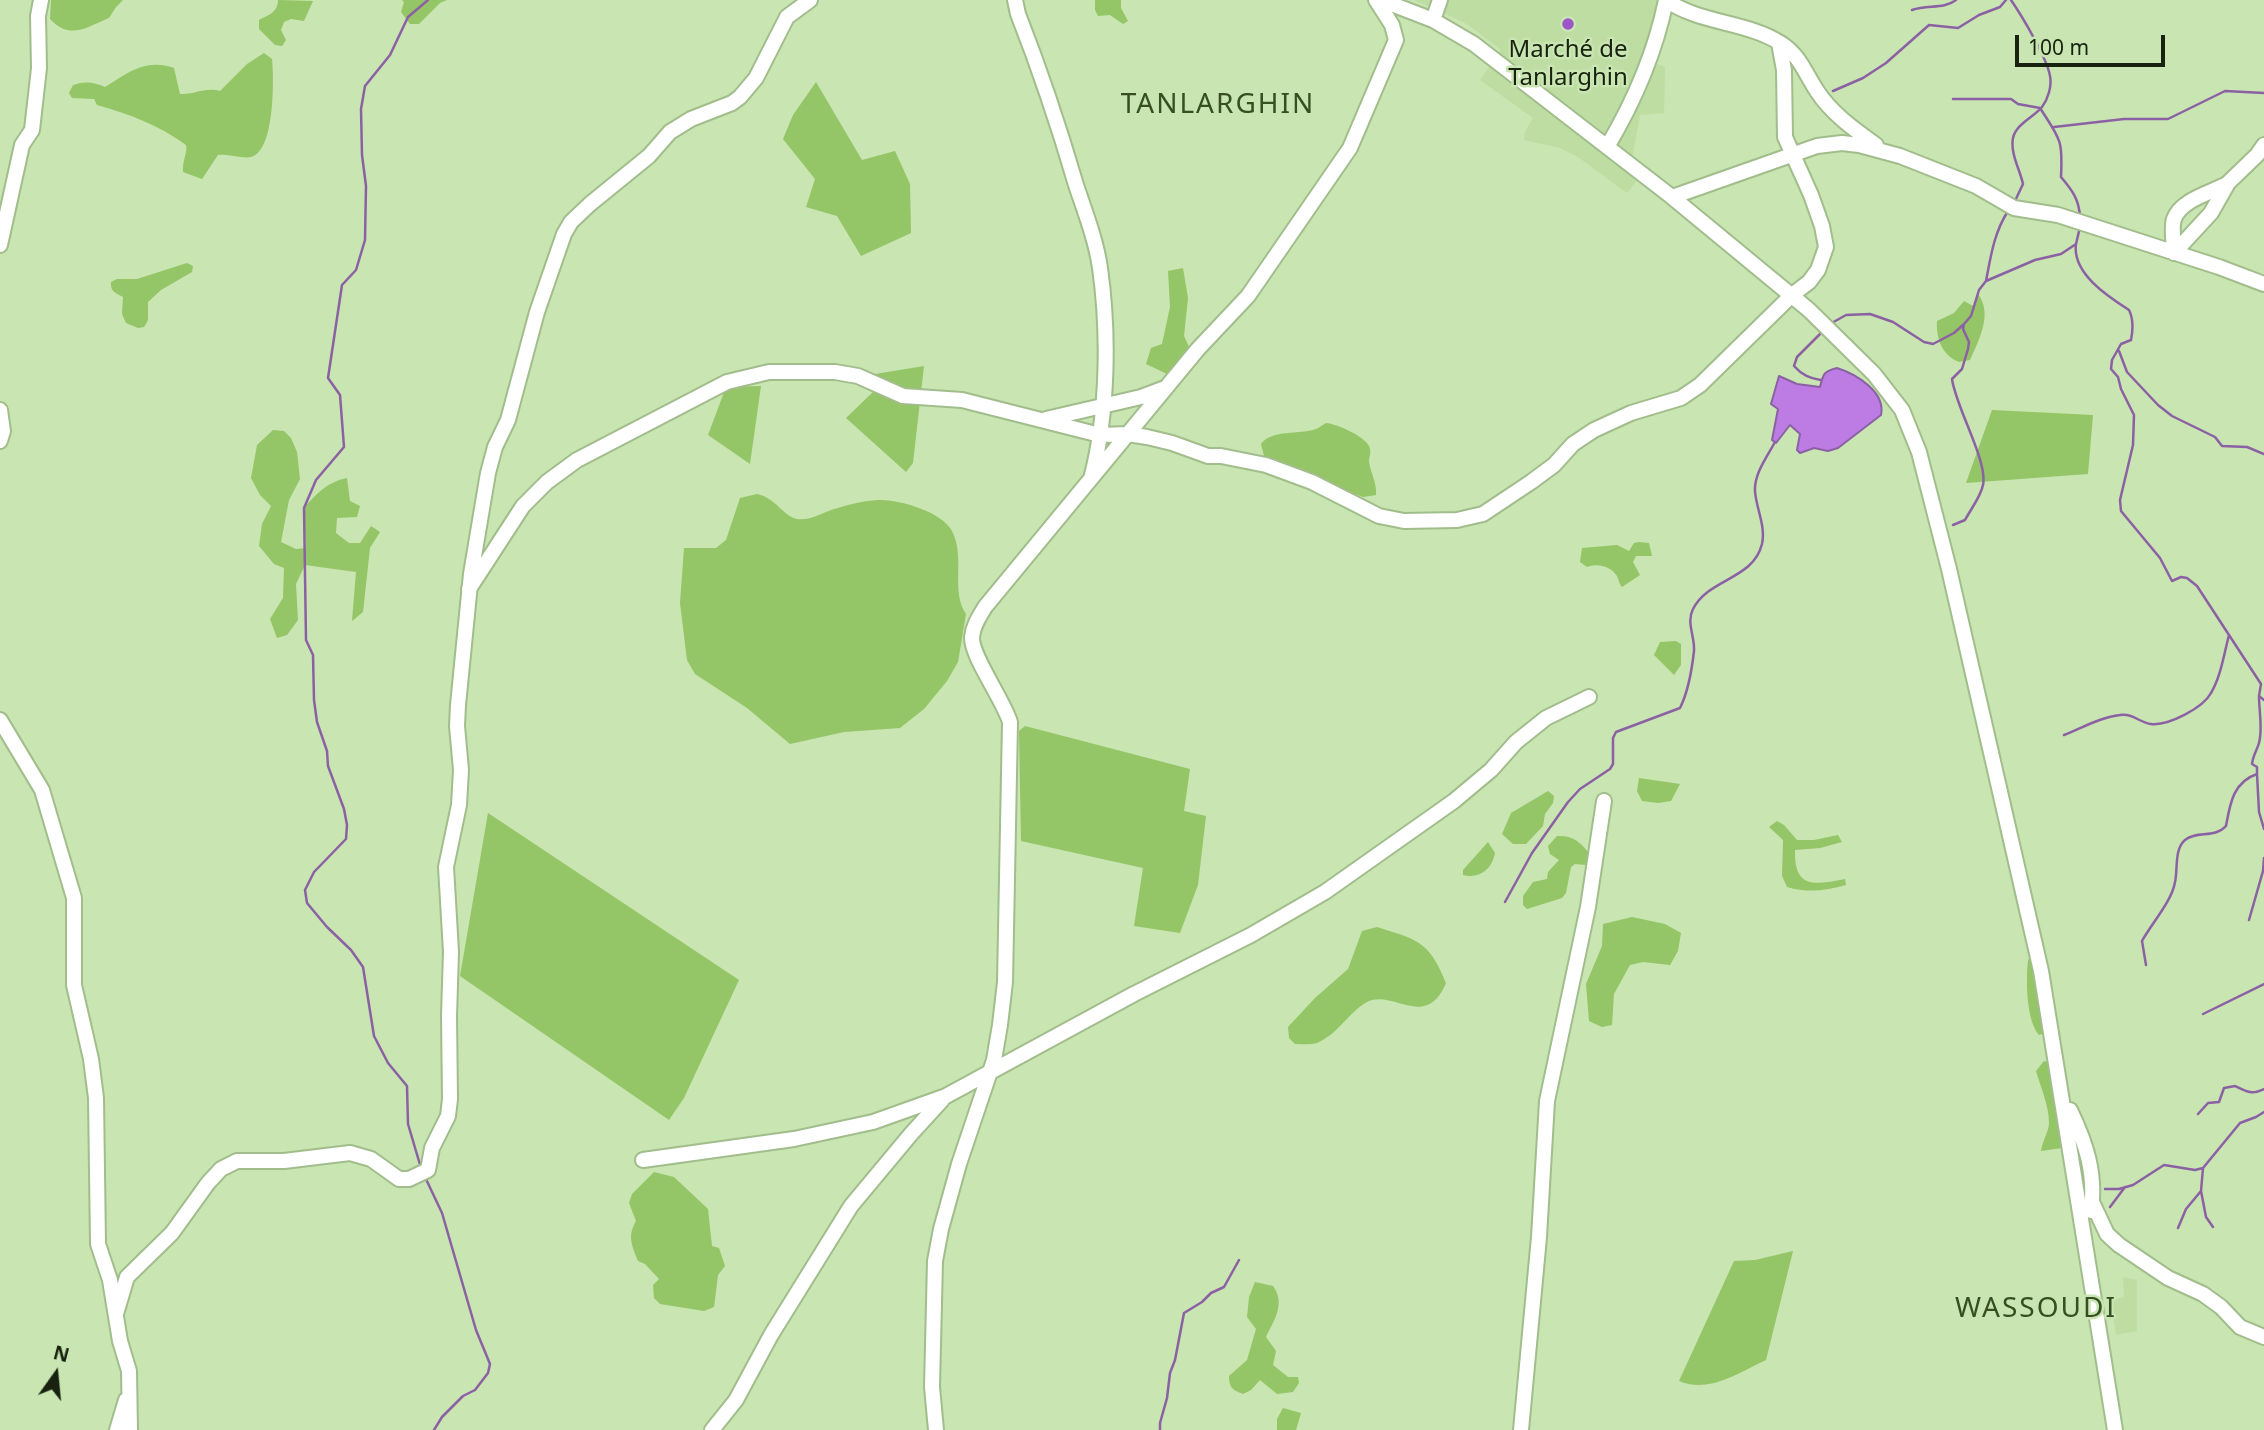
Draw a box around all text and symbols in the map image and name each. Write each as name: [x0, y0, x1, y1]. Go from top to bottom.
marker: Marché de Tanlarghin: [1560, 16, 1576, 32]
scale bar: [2019, 21, 2170, 65]
text: 100 m: [2028, 33, 2089, 61]
place label: Marché de Tanlarghin: [1508, 36, 1628, 92]
district label: TANLARGHIN: [1122, 88, 1314, 122]
district label: WASSOUDI: [1956, 1292, 2116, 1326]
north arrow: [21, 1339, 91, 1409]
text: N: [51, 1339, 72, 1368]

